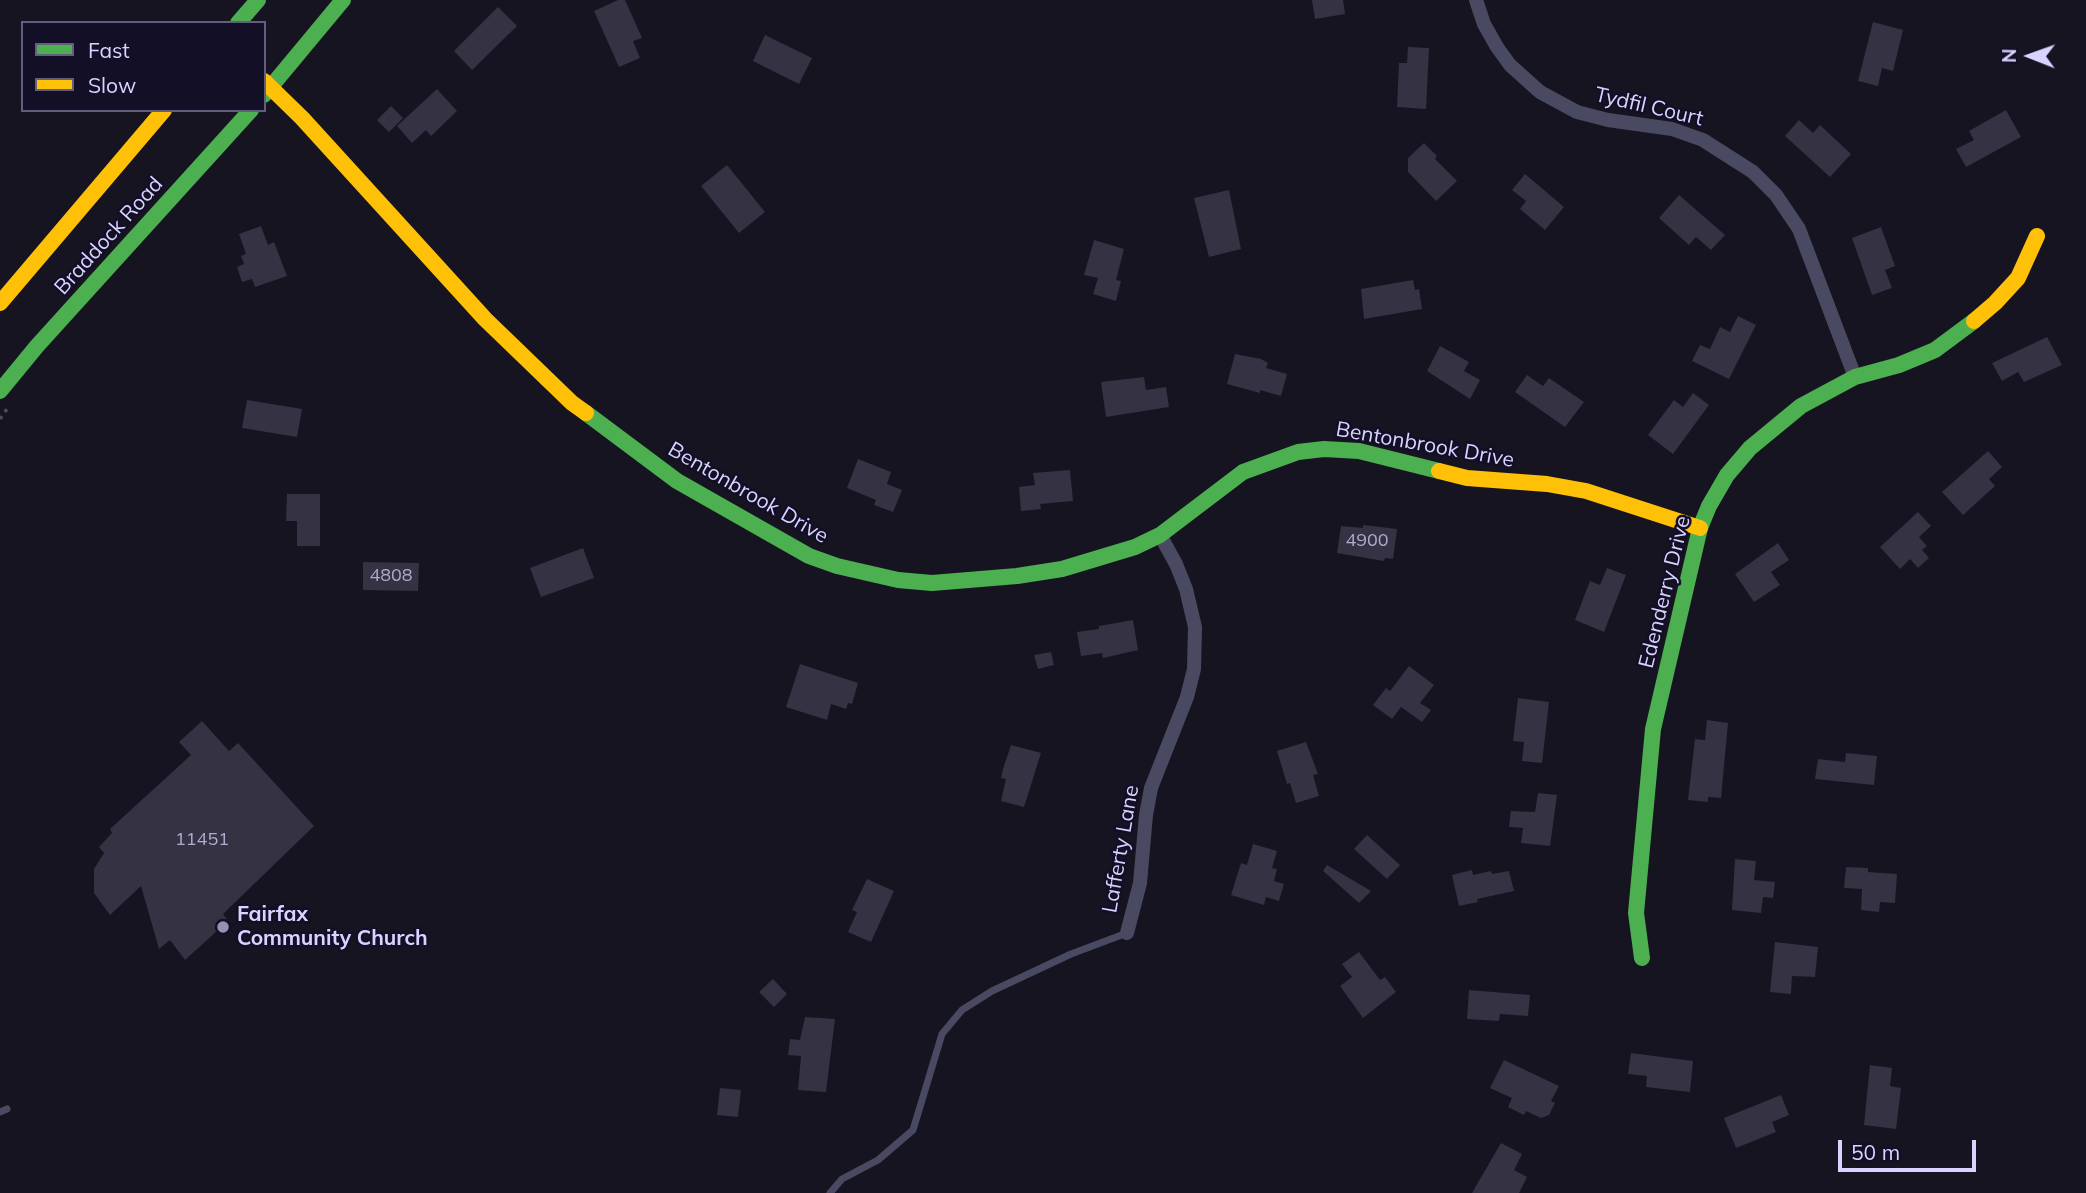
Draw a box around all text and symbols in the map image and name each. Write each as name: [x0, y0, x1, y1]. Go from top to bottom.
legend: [21, 21, 266, 112]
north arrow: [1995, 21, 2065, 91]
text: Fast: [88, 37, 130, 63]
text: N: [1997, 48, 2021, 63]
text: Slow: [88, 72, 136, 98]
street label: Tydfil Court: [1592, 82, 1706, 132]
street label: Braddock Road: [50, 172, 168, 300]
street label: Bentonbrook Drive: [1334, 417, 1516, 473]
street label: Bentonbrook Drive: [663, 437, 833, 549]
street label: Edenderry Drive: [1634, 513, 1696, 671]
house number: 4900: [1345, 530, 1389, 552]
house number: 4808: [369, 565, 413, 587]
street label: Lafferty Lane: [1097, 783, 1145, 915]
house number: 11451: [175, 829, 229, 851]
place label: Fairfax Community Church: [237, 902, 428, 952]
marker: Fairfax Community Church: [215, 919, 231, 935]
scale bar: [1841, 1126, 1979, 1170]
text: 50 m: [1851, 1139, 1900, 1165]

